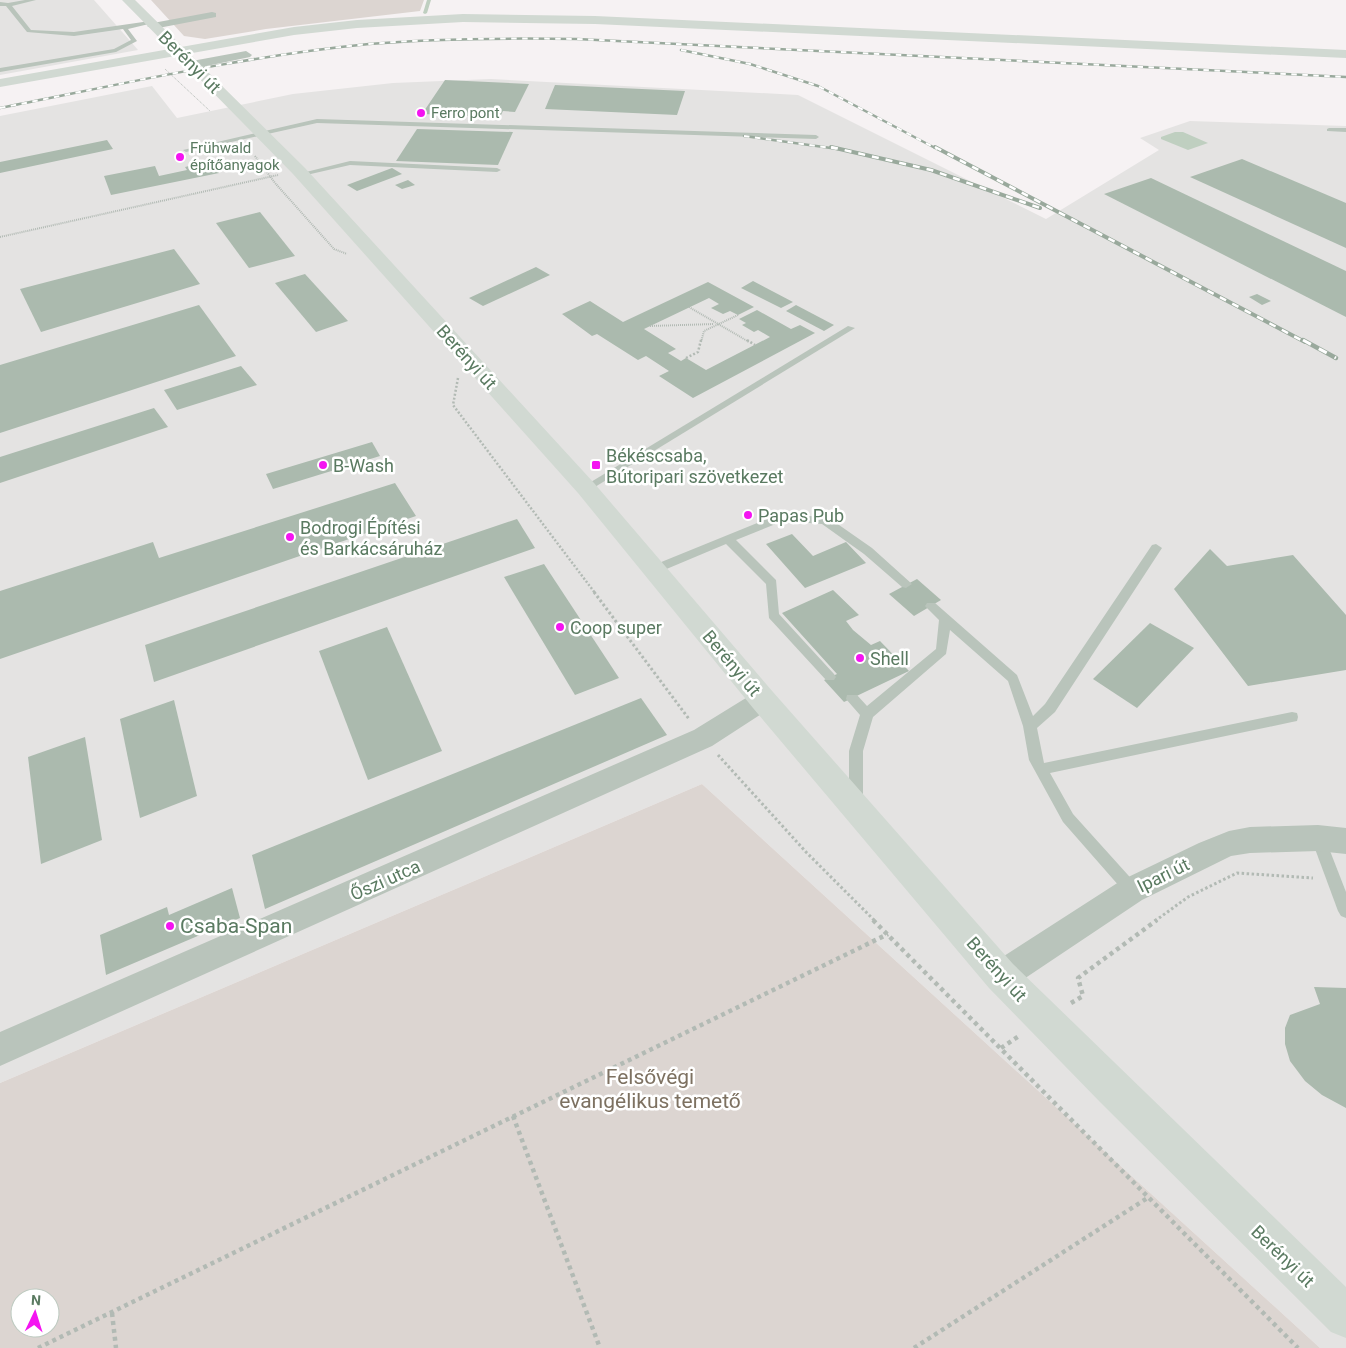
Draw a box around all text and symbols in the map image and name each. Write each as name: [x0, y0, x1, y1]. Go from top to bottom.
street label: Berényi út: [155, 27, 226, 98]
place label: Ferro pont: [431, 104, 500, 122]
marker: Ferro pont: [415, 107, 427, 119]
place label: Frühwald építőanyagok: [190, 139, 280, 174]
marker: Frühwald építőanyagok: [174, 151, 186, 163]
street label: Berényi út: [433, 320, 501, 394]
place label: Békéscsaba, Bútoripari szövetkezet: [606, 445, 784, 487]
place label: B-Wash: [333, 455, 394, 476]
marker: B-Wash: [317, 459, 329, 471]
marker: Békéscsaba, Bútoripari szövetkezet: [590, 459, 602, 471]
place label: Papas Pub: [758, 505, 844, 526]
marker: Papas Pub: [742, 509, 754, 521]
place label: Bodrogi Építési és Barkácsáruház: [300, 517, 443, 559]
marker: Bodrogi Építési és Barkácsáruház: [284, 531, 296, 543]
place label: Coop super: [570, 617, 662, 638]
marker: Coop super: [554, 621, 566, 633]
street label: Berényi út: [698, 626, 766, 700]
place label: Shell: [870, 648, 909, 669]
marker: Shell: [854, 652, 866, 664]
street label: Ipari út: [1133, 853, 1193, 897]
street label: Őszi utca: [347, 855, 423, 905]
place label: Csaba-Span: [180, 914, 292, 938]
marker: Csaba-Span: [164, 920, 176, 932]
street label: Berényi út: [963, 932, 1031, 1006]
park label: Felsővégi evangélikus temető: [559, 1065, 741, 1113]
street label: Berényi út: [1247, 1221, 1319, 1291]
north arrow: [10, 1288, 60, 1338]
text: N: [30, 1292, 41, 1308]

